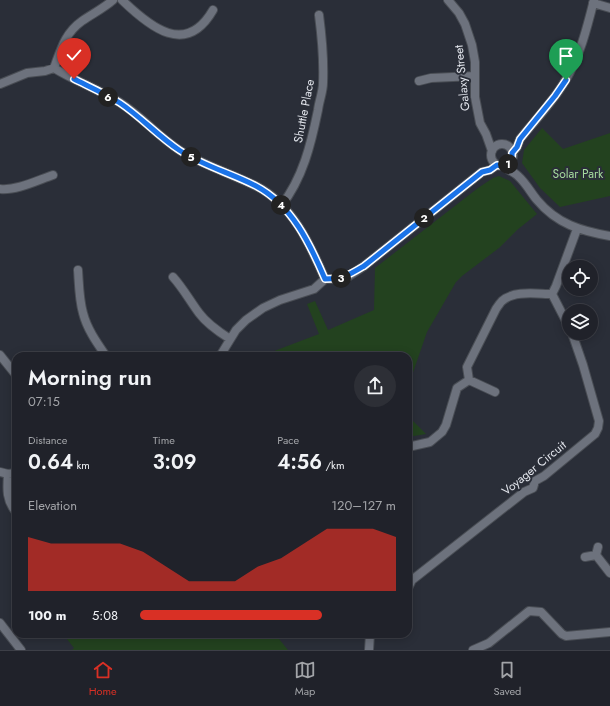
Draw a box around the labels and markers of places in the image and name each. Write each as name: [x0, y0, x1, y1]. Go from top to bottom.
pin: [57, 38, 91, 79]
pin: [549, 39, 583, 80]
pin: 6: [98, 87, 118, 107]
pin: 5: [181, 147, 201, 167]
pin: 1: [498, 154, 518, 174]
pin: 4: [271, 195, 291, 215]
pin: 2: [414, 208, 434, 228]
pin: 3: [331, 268, 351, 288]

